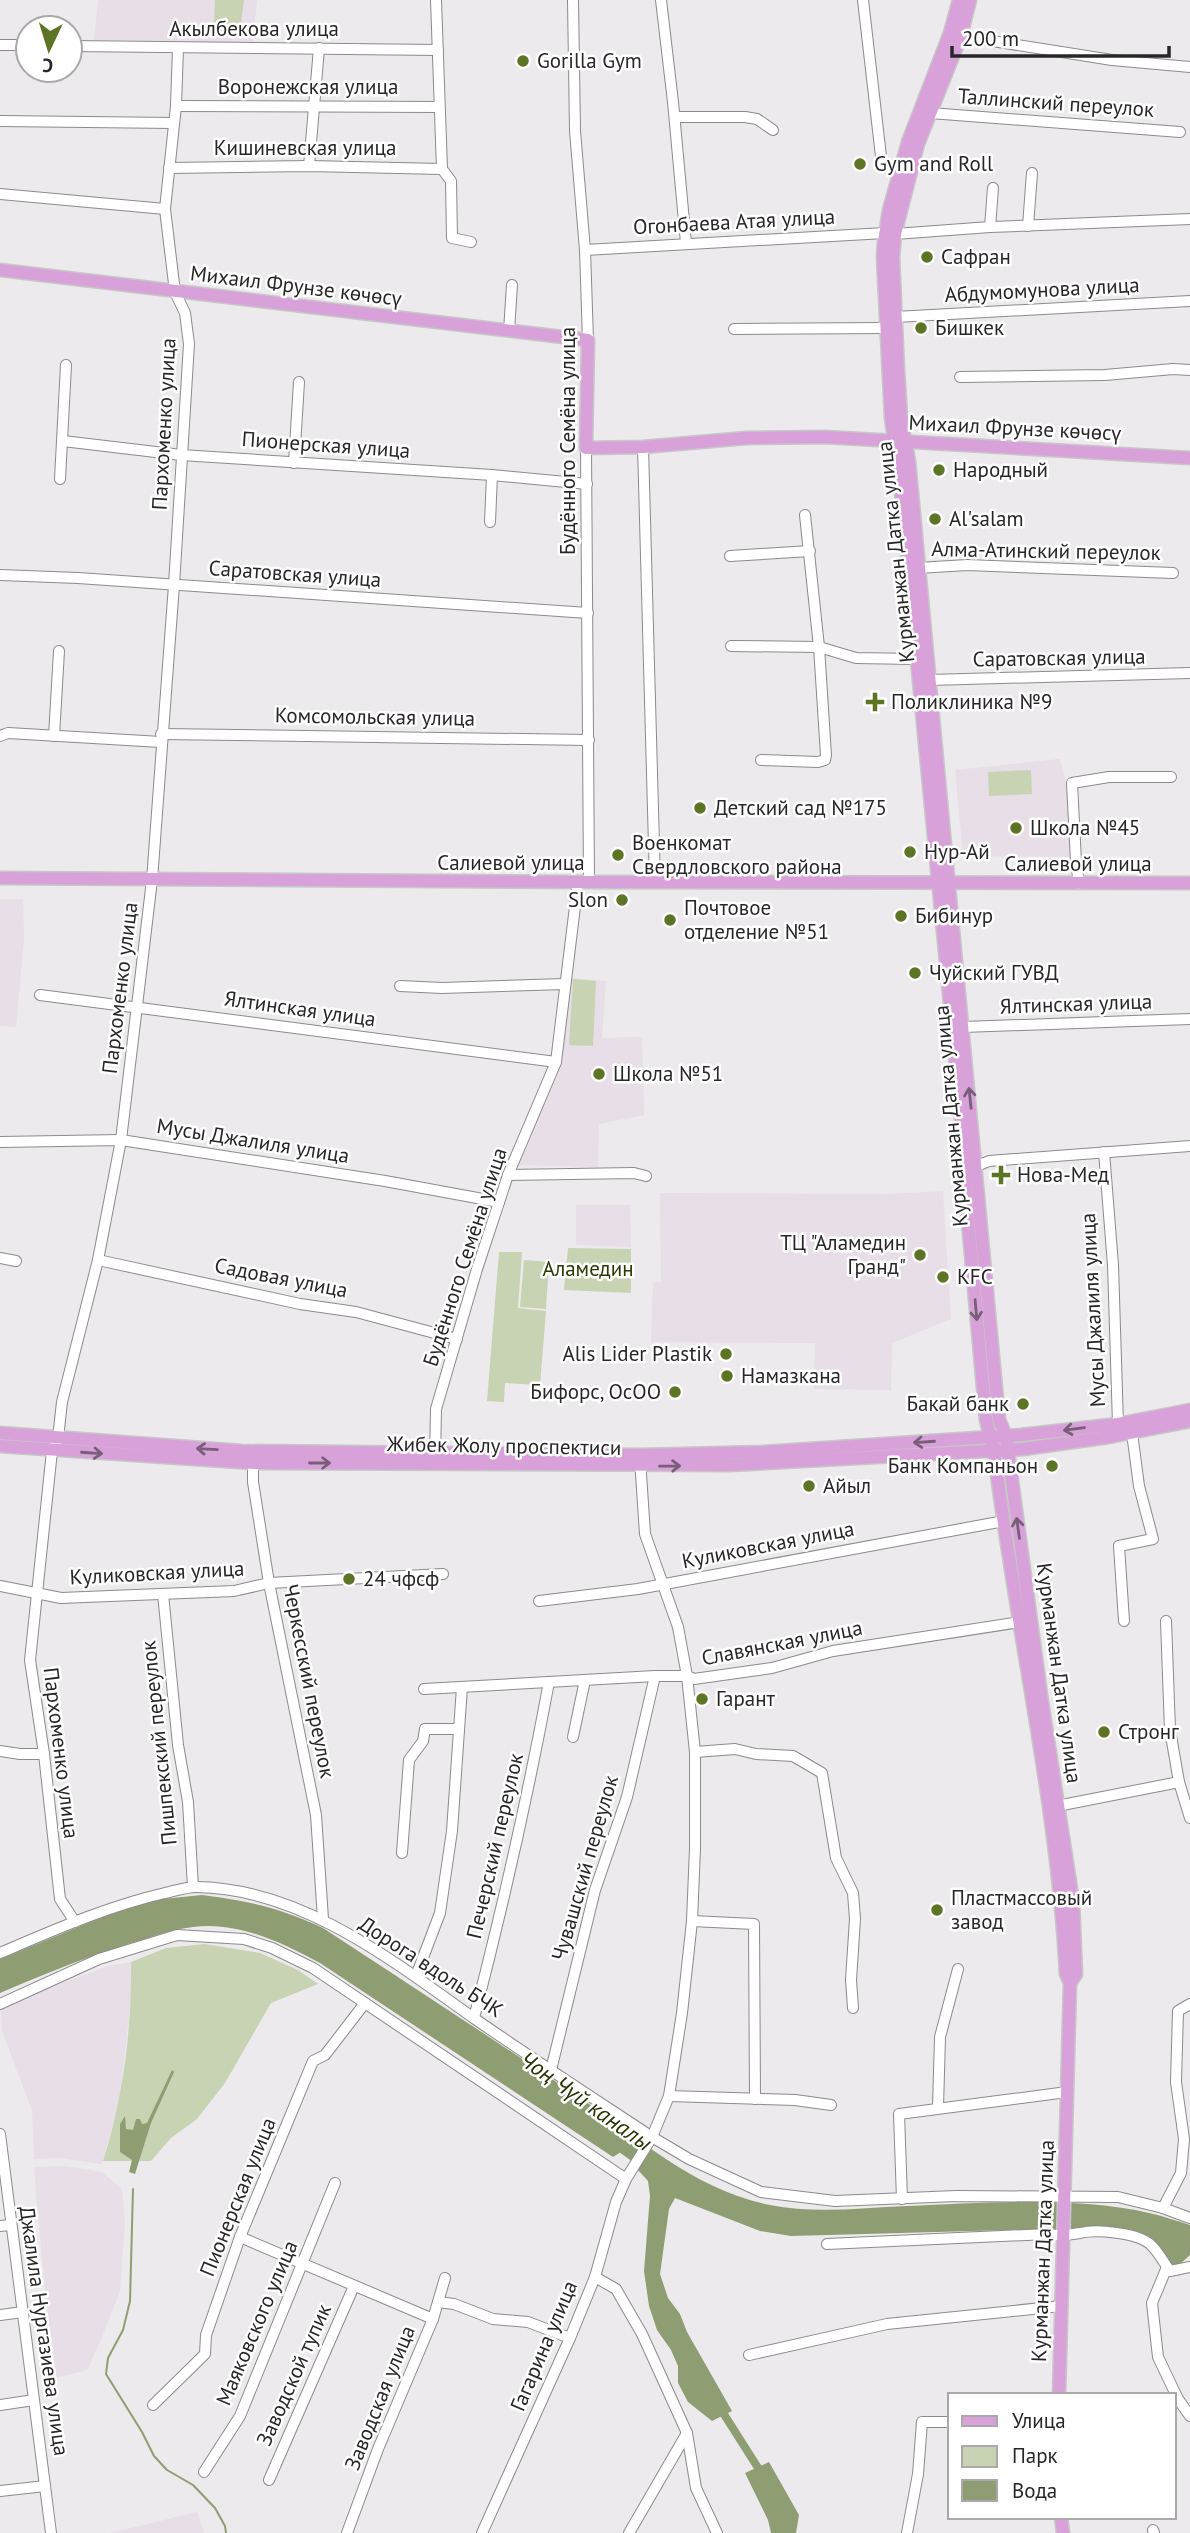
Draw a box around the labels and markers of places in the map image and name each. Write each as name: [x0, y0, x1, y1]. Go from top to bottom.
place label: Gorilla Gym: [537, 47, 642, 74]
marker: Gorilla Gym: [515, 53, 531, 69]
place label: Gym and Roll: [874, 150, 993, 177]
marker: Gym and Roll: [852, 156, 868, 172]
place label: Сафран: [941, 243, 1011, 270]
marker: Сафран: [919, 249, 935, 265]
place label: Бишкек: [935, 314, 1004, 341]
marker: Бишкек: [913, 320, 929, 336]
place label: Народный: [953, 456, 1048, 483]
marker: Народный: [931, 462, 947, 478]
place label: Al'salam: [949, 505, 1024, 532]
marker: Al'salam: [927, 511, 943, 527]
place label: Поликлиника №9: [891, 688, 1053, 715]
marker: Поликлиника №9: [865, 692, 885, 712]
place label: Детский сад №175: [714, 794, 887, 821]
marker: Детский сад №175: [692, 800, 708, 816]
place label: Школа №45: [1030, 814, 1140, 841]
marker: Школа №45: [1008, 820, 1024, 836]
place label: Военкомат Свердловского района: [632, 829, 842, 880]
place label: Нур-Ай: [924, 838, 990, 865]
marker: Нур-Ай: [902, 844, 918, 860]
marker: Военкомат Свердловского района: [610, 847, 626, 863]
place label: Slon: [568, 886, 608, 913]
marker: Slon: [614, 892, 630, 908]
place label: Почтовое отделение №51: [684, 894, 829, 945]
place label: Бибинур: [915, 902, 993, 929]
marker: Бибинур: [893, 908, 909, 924]
marker: Почтовое отделение №51: [662, 912, 678, 928]
place label: Чуйский ГУВД: [929, 959, 1059, 986]
marker: Чуйский ГУВД: [907, 965, 923, 981]
place label: Школа №51: [613, 1060, 723, 1087]
marker: Школа №51: [591, 1066, 607, 1082]
place label: Нова-Мед: [1017, 1161, 1109, 1188]
marker: Нова-Мед: [991, 1165, 1011, 1185]
place label: ТЦ "Аламедин Гранд": [780, 1229, 906, 1280]
marker: ТЦ "Аламедин Гранд": [912, 1247, 928, 1263]
place label: KFC: [957, 1263, 993, 1290]
marker: KFC: [935, 1269, 951, 1285]
place label: Alis Lider Plastik: [562, 1340, 712, 1367]
marker: Alis Lider Plastik: [718, 1346, 734, 1362]
place label: Намазкана: [741, 1362, 841, 1389]
marker: Намазкана: [719, 1368, 735, 1384]
place label: Бифорс, ОсОО: [530, 1378, 661, 1405]
marker: Бифорс, ОсОО: [667, 1384, 683, 1400]
place label: Бакай банк: [906, 1390, 1009, 1417]
marker: Бакай банк: [1015, 1396, 1031, 1412]
place label: Банк Компаньон: [888, 1452, 1038, 1479]
marker: Банк Компаньон: [1044, 1458, 1060, 1474]
place label: Айыл: [823, 1472, 871, 1499]
marker: Айыл: [801, 1478, 817, 1494]
place label: 24 чфсф: [363, 1565, 439, 1592]
marker: 24 чфсф: [341, 1571, 357, 1587]
place label: Гарант: [716, 1685, 776, 1712]
marker: Гарант: [694, 1691, 710, 1707]
place label: Стронг: [1118, 1718, 1179, 1745]
marker: Стронг: [1096, 1724, 1112, 1740]
place label: Пластмассовый завод: [951, 1884, 1092, 1935]
marker: Пластмассовый завод: [929, 1902, 945, 1918]

